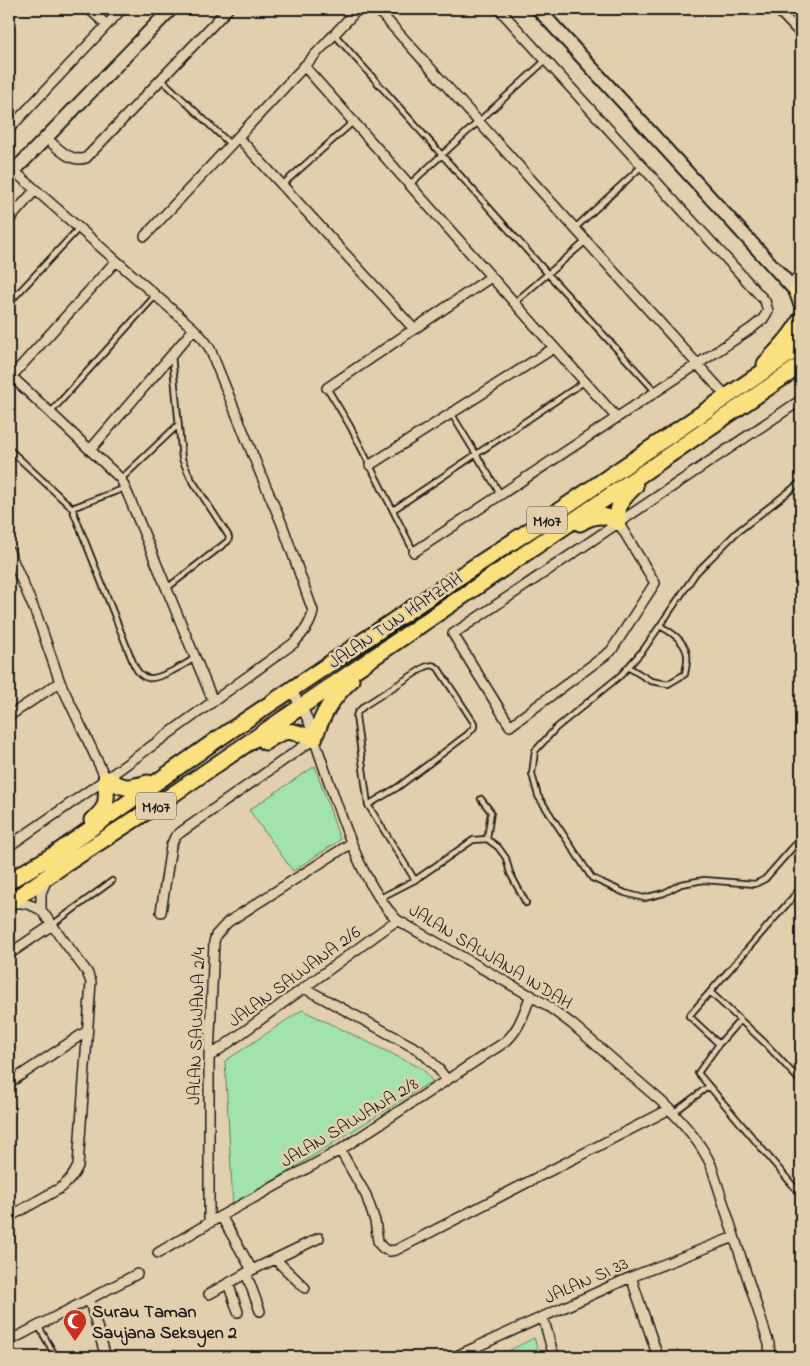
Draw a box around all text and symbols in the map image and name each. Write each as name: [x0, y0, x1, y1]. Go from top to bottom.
road number: M107: [527, 506, 567, 534]
street label: JALAN TUN HAMZAH: [324, 567, 468, 676]
road number: M107: [136, 792, 176, 819]
street label: JALAN SAUJANA INDAH: [403, 898, 577, 1017]
street label: JALAN SAUJANA 2/6: [223, 921, 367, 1035]
street label: JALAN SAUJANA 2/4: [182, 946, 214, 1105]
street label: JALAN SAUJANA 2/8: [276, 1072, 424, 1175]
street label: JALAN SI 33: [541, 1252, 633, 1312]
place label: Surau Taman Saujana Seksyen 2: [92, 1300, 237, 1348]
mosque icon: Surau Taman Saujana Seksyen 2: [62, 1308, 88, 1342]

